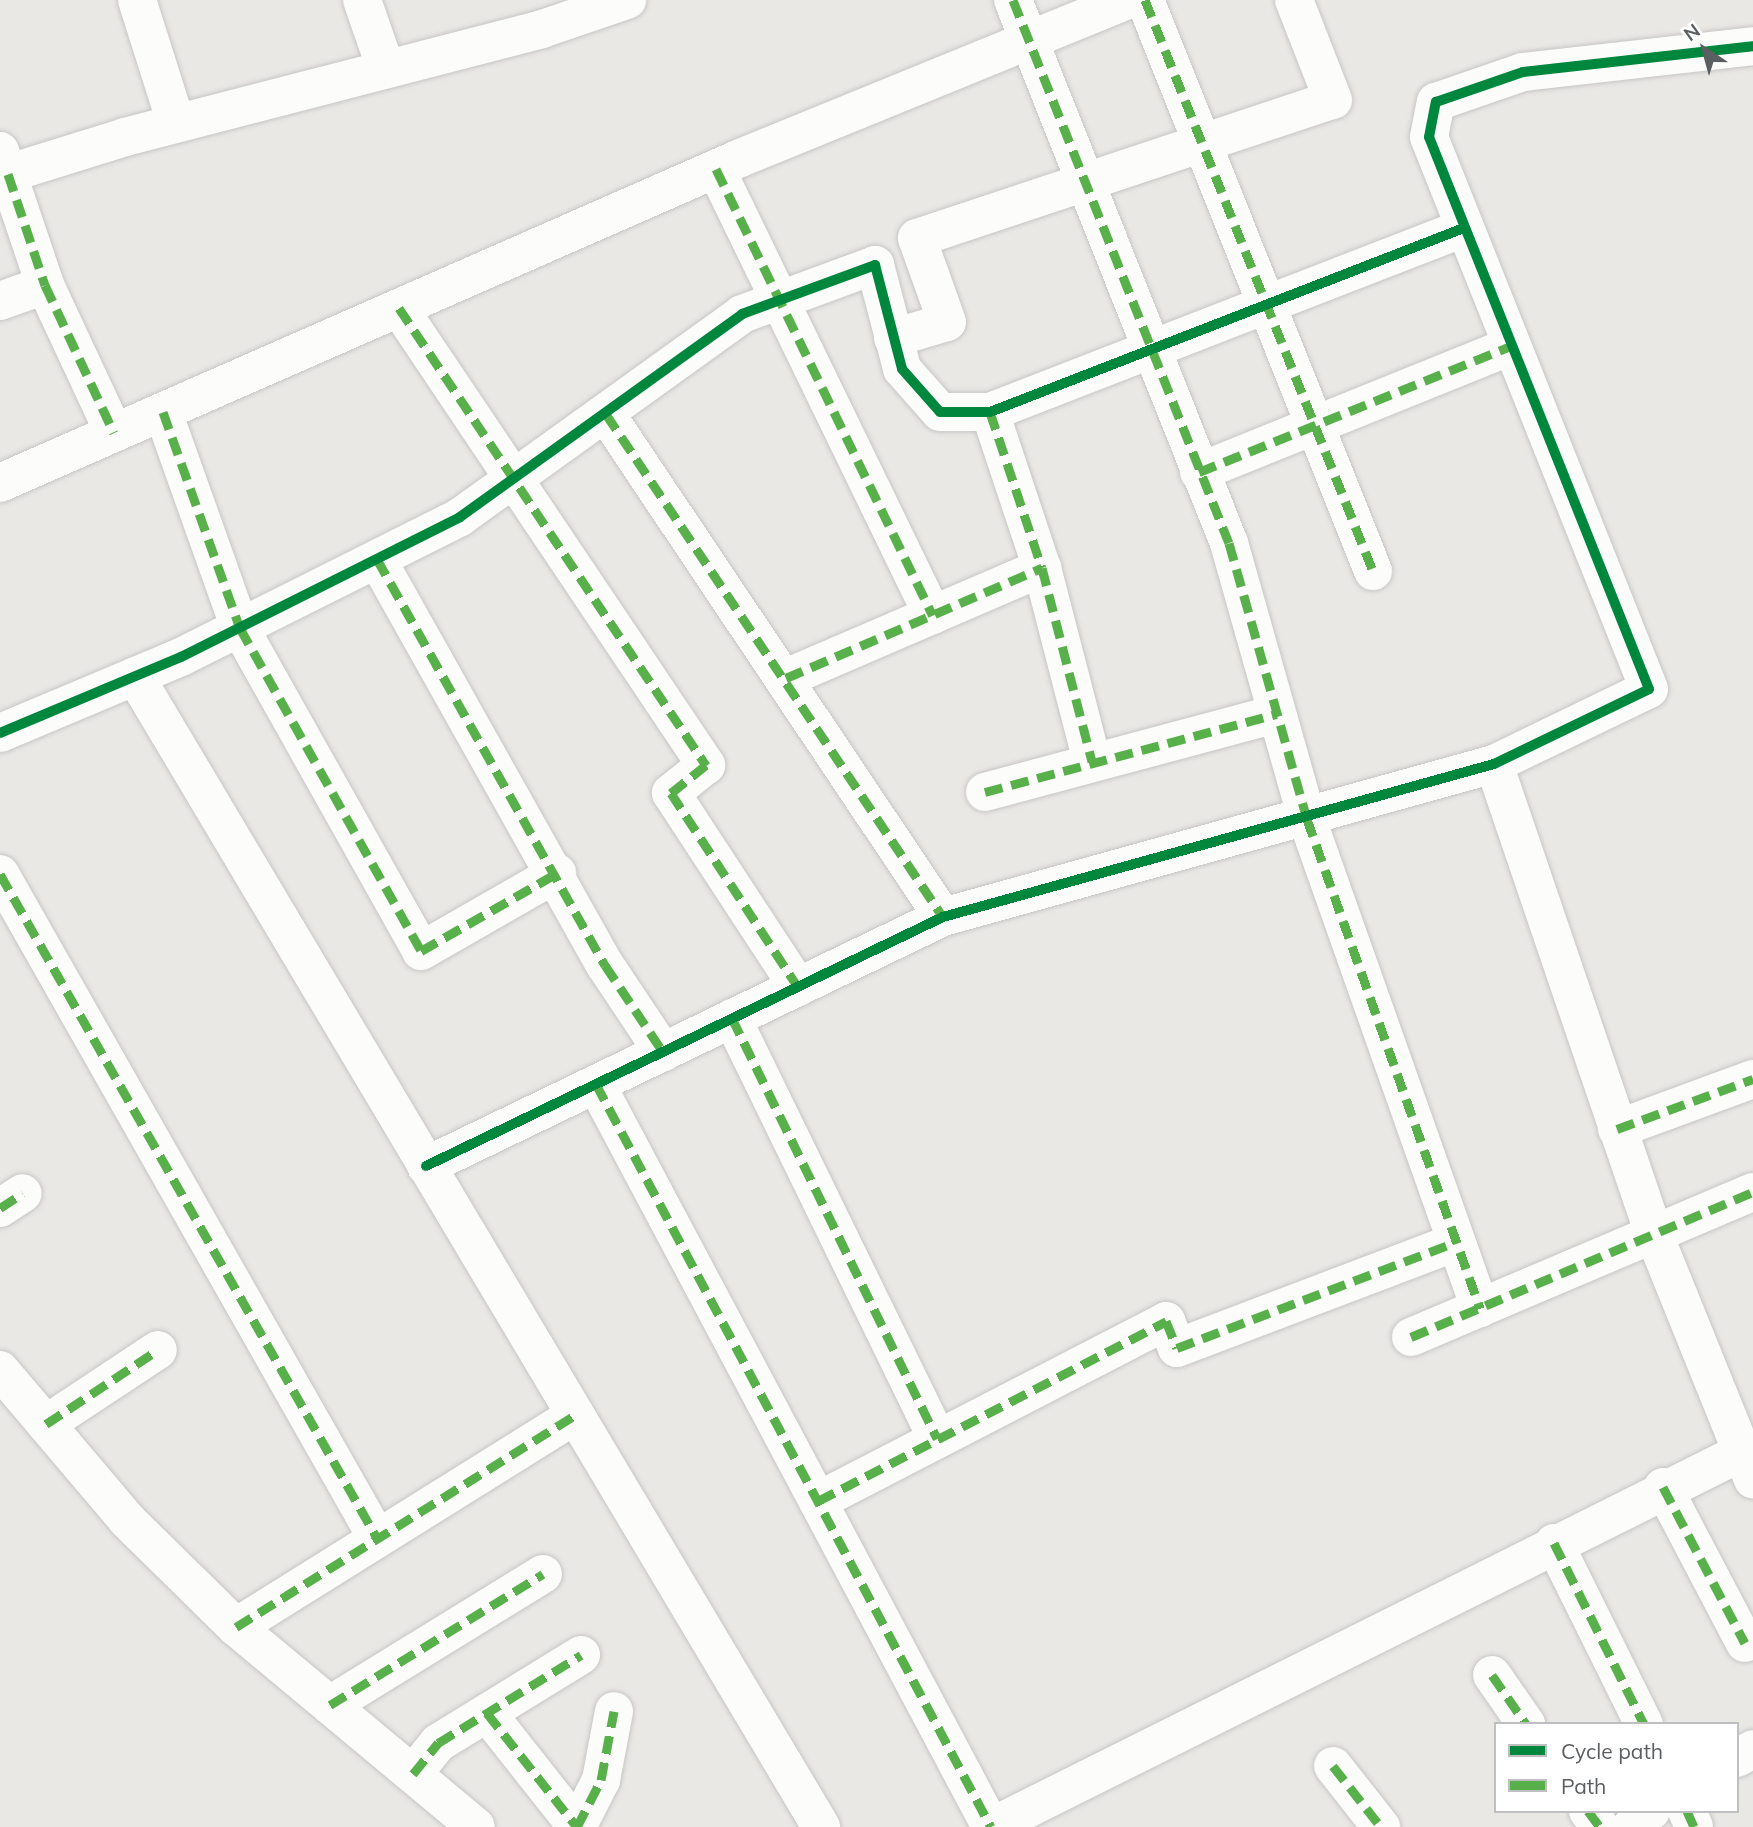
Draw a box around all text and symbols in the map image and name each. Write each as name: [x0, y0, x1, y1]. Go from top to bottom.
north arrow: [1669, 14, 1739, 84]
text: N: [1679, 18, 1705, 46]
legend: [1494, 1722, 1739, 1813]
text: Cycle path: [1561, 1738, 1663, 1764]
text: Path: [1561, 1773, 1606, 1799]

